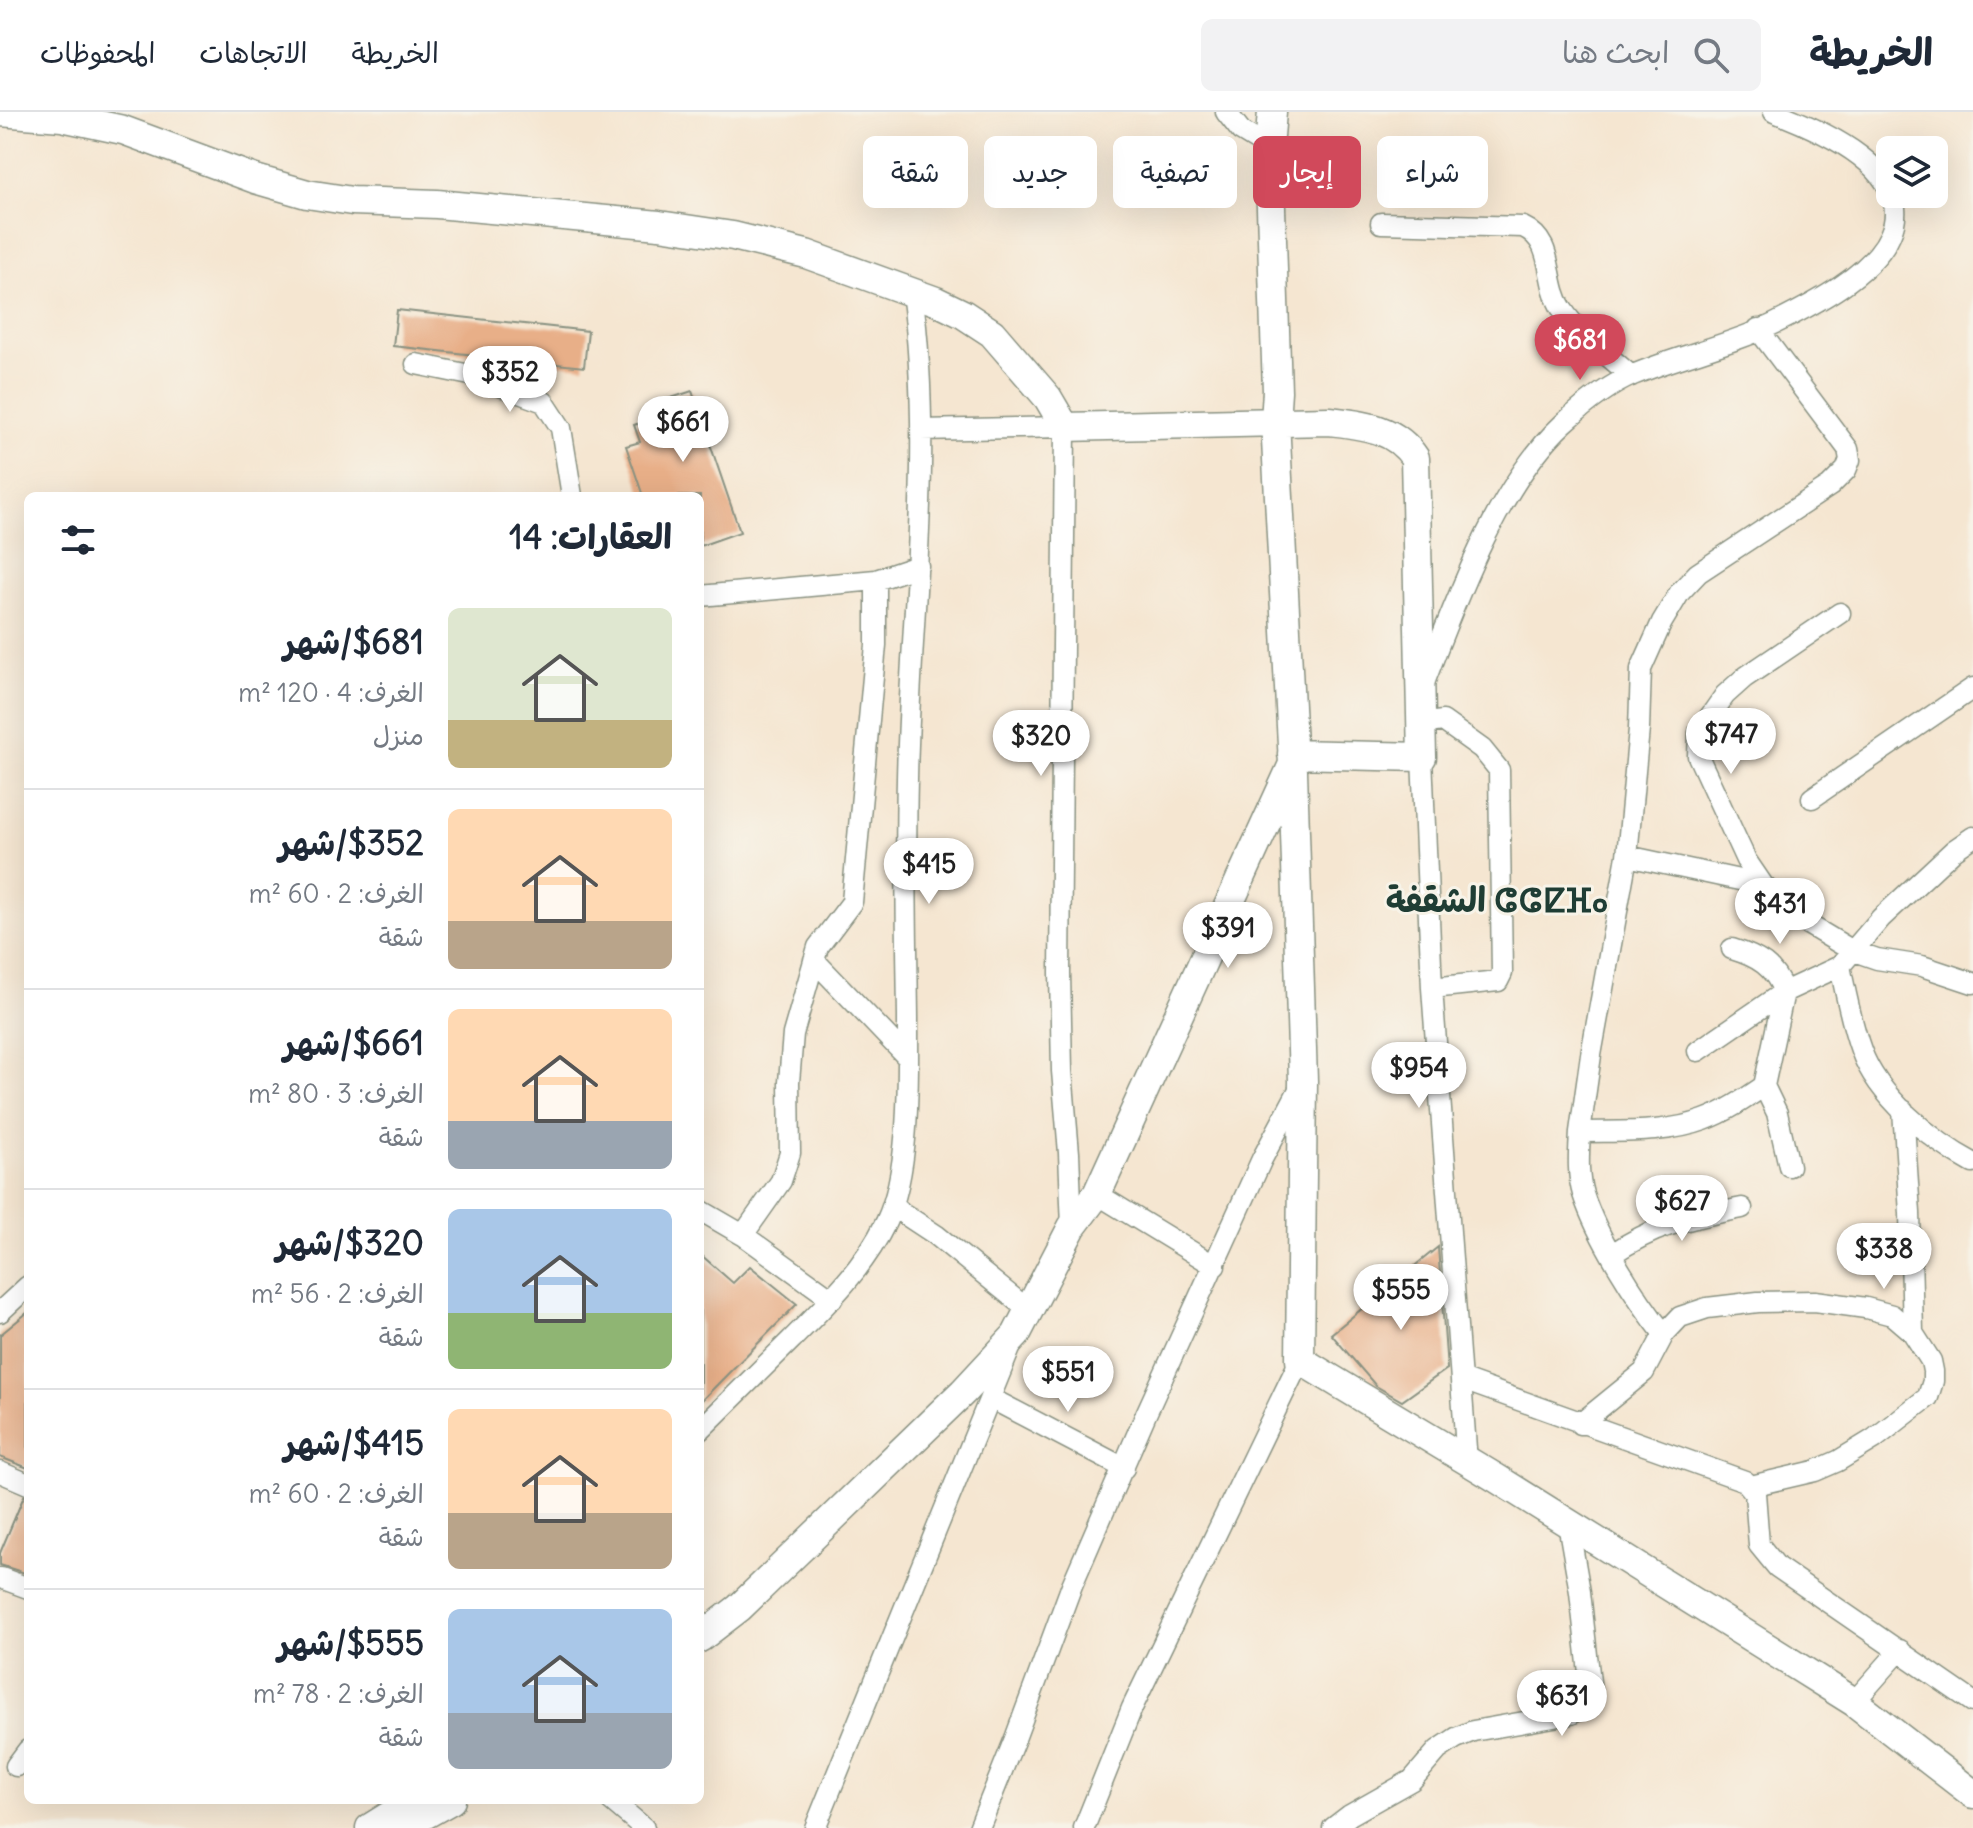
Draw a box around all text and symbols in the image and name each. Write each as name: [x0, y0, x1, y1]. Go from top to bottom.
search box: [1201, 19, 1761, 91]
text: الخريطة: [1809, 29, 1933, 76]
text: ابحث هنا: [1562, 33, 1669, 71]
icon: search: [1689, 33, 1733, 77]
text: المحفوظات: [40, 35, 155, 71]
text: الاتجاهات: [199, 35, 307, 71]
text: الخريطة: [351, 35, 439, 71]
chip: شقة: [863, 136, 968, 208]
chip: جديد: [984, 136, 1097, 208]
chip: تصفية: [1113, 136, 1237, 208]
chip: إيجار: [1253, 136, 1361, 208]
chip: شراء: [1377, 136, 1488, 208]
map controls: [1876, 136, 1948, 208]
button: layers: [1876, 136, 1948, 208]
pin: $681: [1533, 314, 1627, 382]
text: $681: [1553, 323, 1607, 356]
pin: $352: [463, 346, 557, 414]
text: $352: [481, 355, 539, 388]
pin: $661: [636, 396, 730, 464]
text: $661: [656, 405, 710, 438]
text: العقارات: 14: [509, 515, 672, 558]
icon: filters: [56, 518, 100, 562]
text: $681/شهر: [284, 620, 424, 663]
icon: home: [512, 640, 608, 736]
text: الغرف: 4 · 120 m²: [238, 676, 424, 709]
pin: $747: [1684, 708, 1778, 776]
pin: $320: [994, 710, 1088, 778]
text: $747: [1704, 717, 1758, 750]
text: منزل: [373, 719, 424, 752]
text: $320: [1011, 719, 1071, 752]
text: $352/شهر: [279, 821, 424, 864]
pin: $415: [882, 838, 976, 906]
icon: home: [512, 841, 608, 937]
text: $415: [902, 847, 956, 880]
text: الغرف: 2 · 60 m²: [249, 877, 424, 910]
district label: الشقفة ⵛⵛⵇⴼⴰ: [1386, 878, 1608, 921]
pin: $431: [1733, 878, 1827, 946]
text: $431: [1753, 887, 1807, 920]
pin: $391: [1181, 902, 1275, 970]
text: $391: [1201, 911, 1255, 944]
text: شقة: [379, 920, 424, 953]
text: $661/شهر: [284, 1021, 424, 1064]
icon: home: [512, 1041, 608, 1137]
pin: $954: [1372, 1042, 1466, 1110]
text: $954: [1389, 1051, 1449, 1084]
text: الغرف: 3 · 80 m²: [248, 1077, 424, 1110]
text: شقة: [379, 1120, 424, 1153]
pin: $627: [1635, 1175, 1729, 1243]
text: $627: [1654, 1184, 1710, 1217]
text: $320/شهر: [276, 1221, 424, 1264]
pin: $338: [1837, 1223, 1931, 1291]
text: $338: [1855, 1232, 1913, 1265]
icon: home: [512, 1241, 608, 1337]
pin: $555: [1354, 1264, 1448, 1332]
text: $555: [1371, 1273, 1431, 1306]
text: الغرف: 2 · 56 m²: [251, 1277, 424, 1310]
text: شقة: [379, 1320, 424, 1353]
pin: $551: [1021, 1346, 1115, 1414]
text: $551: [1041, 1355, 1095, 1388]
text: $415/شهر: [284, 1421, 424, 1464]
icon: home: [512, 1441, 608, 1537]
text: الغرف: 2 · 60 m²: [249, 1477, 424, 1510]
text: شقة: [379, 1520, 424, 1553]
text: $555/شهر: [278, 1621, 424, 1664]
icon: home: [512, 1641, 608, 1737]
pin: $631: [1515, 1670, 1609, 1738]
text: الغرف: 2 · 78 m²: [253, 1677, 424, 1710]
text: $631: [1535, 1679, 1589, 1712]
text: شقة: [379, 1720, 424, 1753]

